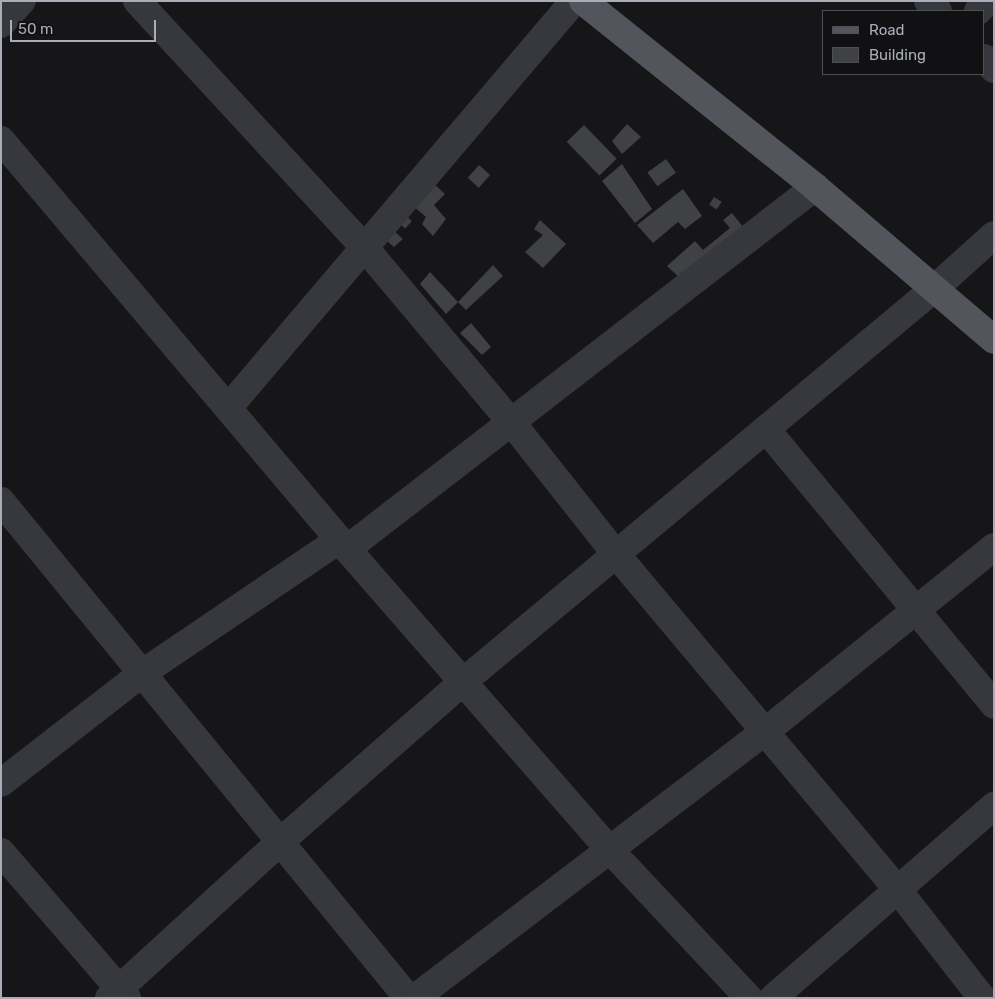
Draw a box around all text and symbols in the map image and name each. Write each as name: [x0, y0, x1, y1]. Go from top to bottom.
scale bar: [12, 10, 159, 42]
legend: [822, 10, 985, 75]
text: 50 m: [18, 20, 53, 38]
text: Road: [869, 21, 905, 39]
text: Building: [869, 46, 926, 64]

